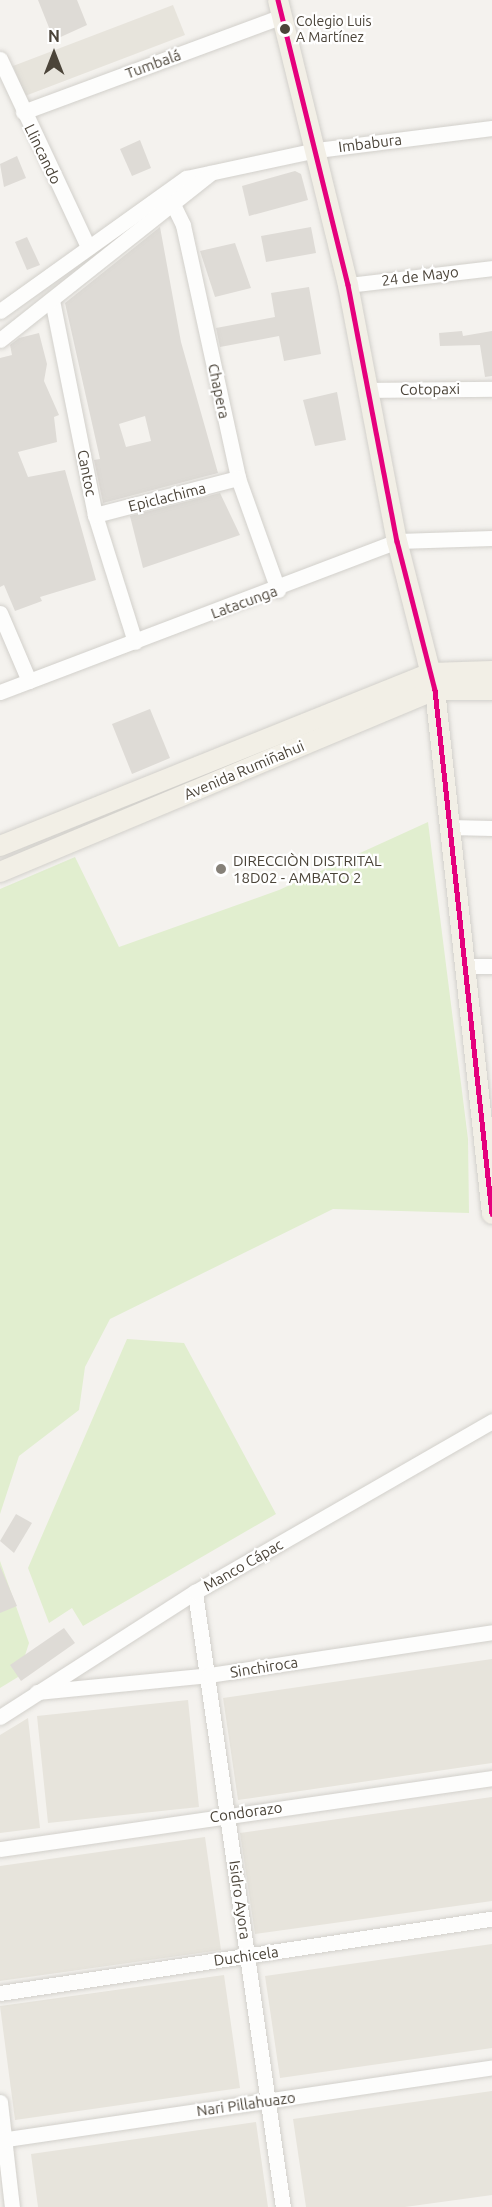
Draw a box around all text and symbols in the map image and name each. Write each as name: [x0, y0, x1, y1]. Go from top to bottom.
place label: Colegio Luis A Martínez: [296, 13, 372, 46]
marker: Colegio Luis A Martínez: [279, 23, 291, 35]
north arrow: [24, 24, 84, 84]
text: N: [48, 27, 60, 45]
street label: Tumbalá: [123, 46, 183, 82]
street label: Llincando: [21, 121, 65, 187]
street label: Imbabura: [337, 130, 403, 156]
street label: 24 de Mayo: [380, 262, 460, 290]
street label: Chapera: [204, 362, 234, 420]
street label: Cotopaxi: [400, 379, 460, 399]
street label: Cantoc: [74, 448, 100, 498]
street label: Epiclachima: [126, 479, 208, 515]
street label: Latacunga: [208, 582, 280, 622]
street label: Avenida Rumiñahui: [181, 737, 307, 803]
place label: DIRECCIÒN DISTRITAL 18D02 - AMBATO 2: [233, 851, 382, 886]
marker: DIRECCIÒN DISTRITAL 18D02 - AMBATO 2: [214, 862, 228, 876]
street label: Manco Cápac: [200, 1535, 286, 1595]
street label: Sinchiroca: [229, 1653, 299, 1681]
street label: Condorazo: [209, 1798, 283, 1826]
street label: Isidro Ayora: [226, 1859, 254, 1941]
street label: Duchicela: [212, 1943, 280, 1969]
street label: Nari Pillahuazo: [195, 2088, 297, 2120]

